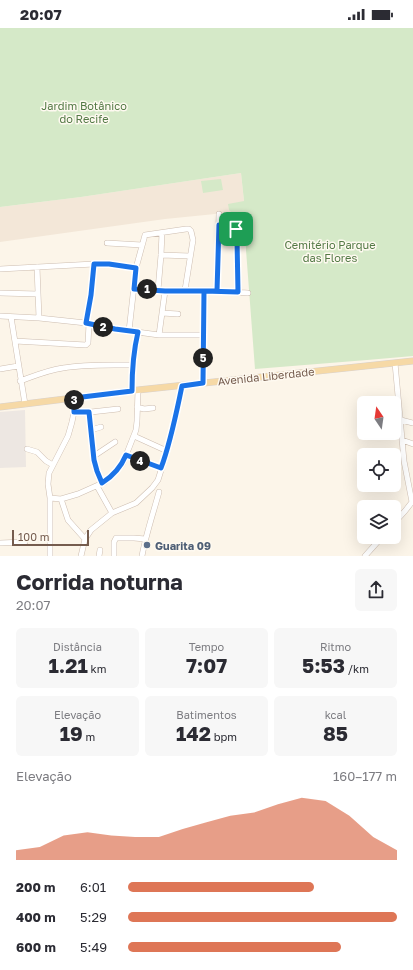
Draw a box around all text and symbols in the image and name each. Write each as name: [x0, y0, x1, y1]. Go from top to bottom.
text: 20:07: [20, 5, 62, 23]
park label: Jardim Botânico do Recife: [41, 99, 127, 125]
pin: [219, 212, 253, 246]
icon: arrive: [225, 218, 247, 240]
park label: Cemitério Parque das Flores: [284, 238, 376, 264]
pin: 1: [137, 279, 157, 299]
text: 1: [144, 282, 150, 295]
pin: 2: [93, 317, 113, 337]
text: 2: [100, 320, 106, 333]
pin: 5: [193, 348, 213, 368]
text: 5: [200, 351, 206, 364]
street label: Avenida Liberdade: [217, 364, 315, 388]
pin: 3: [64, 390, 84, 410]
text: 3: [71, 393, 77, 406]
north arrow: [357, 396, 401, 440]
map controls: [357, 396, 401, 544]
button: locate: [357, 448, 401, 492]
pin: 4: [130, 451, 150, 471]
text: 4: [137, 454, 143, 467]
button: layers: [357, 500, 401, 544]
scale bar: [12, 528, 89, 547]
text: 100 m: [18, 530, 49, 543]
place label: Guarita 09: [155, 539, 211, 552]
marker: Guarita 09: [142, 540, 152, 550]
text: Corrida noturna: [16, 568, 183, 595]
button: share: [355, 569, 397, 611]
text: 20:07: [16, 597, 50, 613]
text: Distância: [53, 640, 102, 653]
text: Tempo: [189, 640, 224, 653]
text: Ritmo: [320, 640, 351, 653]
text: 1.21: [49, 653, 88, 677]
text: 7:07: [186, 653, 227, 677]
text: 5:53: [302, 653, 345, 677]
text: km: [88, 662, 106, 675]
text: /km: [345, 662, 369, 675]
text: Elevação: [54, 708, 101, 721]
text: Batimentos: [176, 708, 237, 721]
text: kcal: [325, 708, 346, 721]
text: 19: [60, 721, 83, 745]
text: 142: [176, 721, 211, 745]
text: 85: [323, 721, 348, 745]
text: m: [83, 730, 95, 743]
text: bpm: [211, 730, 237, 743]
text: Elevação: [16, 768, 72, 784]
text: 160–177 m: [333, 768, 397, 784]
text: 200 m: [16, 879, 55, 895]
text: 6:01: [80, 879, 106, 895]
text: 400 m: [16, 909, 56, 925]
text: 5:29: [80, 909, 107, 925]
text: 600 m: [16, 939, 56, 955]
text: 5:49: [80, 939, 107, 955]

